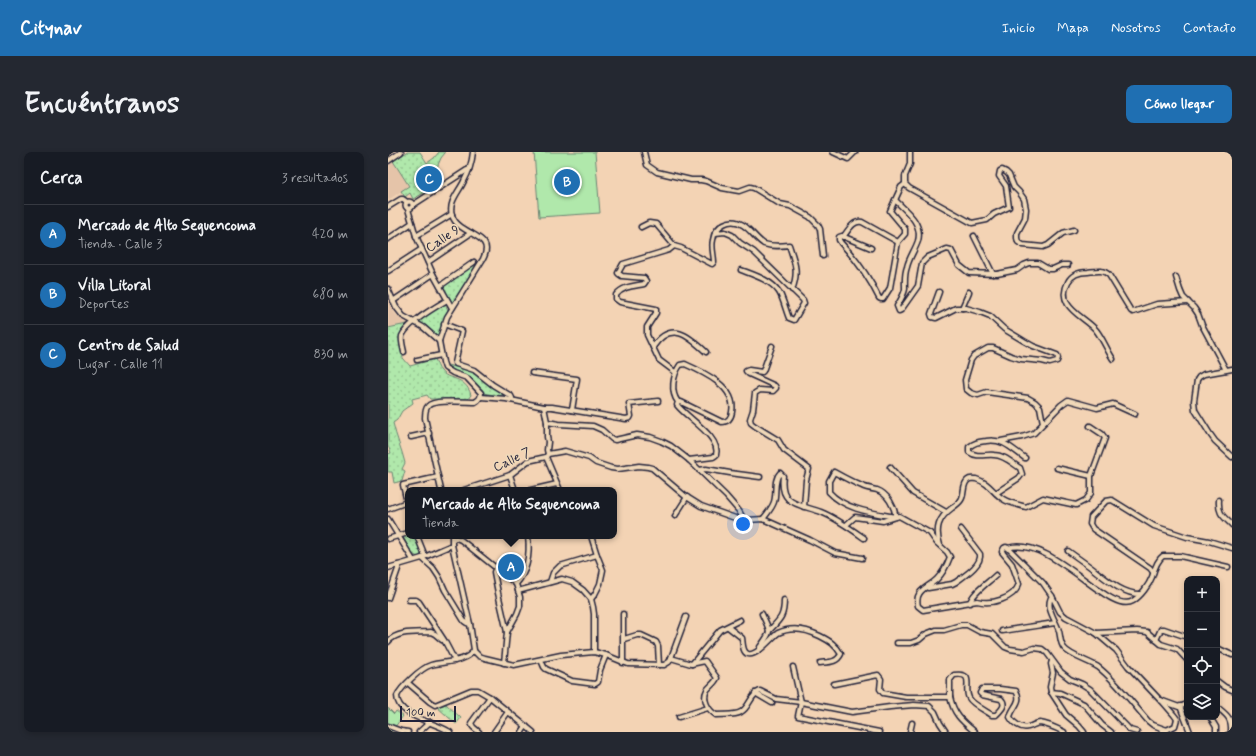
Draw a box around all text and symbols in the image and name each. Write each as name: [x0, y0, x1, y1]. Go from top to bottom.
text: Citynav: [20, 16, 82, 41]
text: Inicio: [1002, 19, 1035, 37]
text: Mapa: [1057, 19, 1089, 37]
text: Nosotros: [1111, 19, 1161, 37]
text: Contacto: [1183, 19, 1236, 37]
button: Cómo llegar: [1126, 85, 1232, 123]
text: Encuéntranos: [24, 86, 180, 123]
pin: C: [416, 164, 442, 194]
text: Cerca: [40, 167, 83, 189]
pin: B: [554, 167, 580, 197]
text: 3 resultados: [282, 170, 348, 187]
text: Mercado de Alto Seguencoma: [78, 216, 256, 236]
street label: Calle 9: [423, 221, 463, 257]
text: A: [49, 226, 57, 243]
text: 420 m: [312, 226, 348, 243]
text: Tienda · Calle 3: [78, 236, 162, 253]
text: Villa Litoral: [78, 276, 151, 296]
text: B: [49, 286, 57, 303]
text: 680 m: [313, 286, 348, 303]
text: Deportes: [78, 296, 129, 313]
text: Centro de Salud: [78, 336, 179, 356]
text: C: [48, 346, 58, 363]
text: 830 m: [313, 346, 348, 363]
text: Lugar · Calle 11: [78, 356, 163, 373]
street label: Calle 7: [491, 444, 534, 476]
popup: [405, 487, 617, 539]
text: Mercado de Alto Seguencoma: [422, 495, 600, 515]
your location: [733, 514, 753, 534]
text: Tienda: [422, 515, 459, 532]
pin: A: [498, 552, 524, 582]
map controls: [1184, 576, 1220, 720]
button: +: [1184, 576, 1220, 612]
button: −: [1184, 612, 1220, 648]
button: locate: [1184, 648, 1220, 684]
button: layers: [1184, 684, 1220, 720]
scale bar: [400, 704, 456, 723]
text: 100 m: [406, 706, 436, 720]

